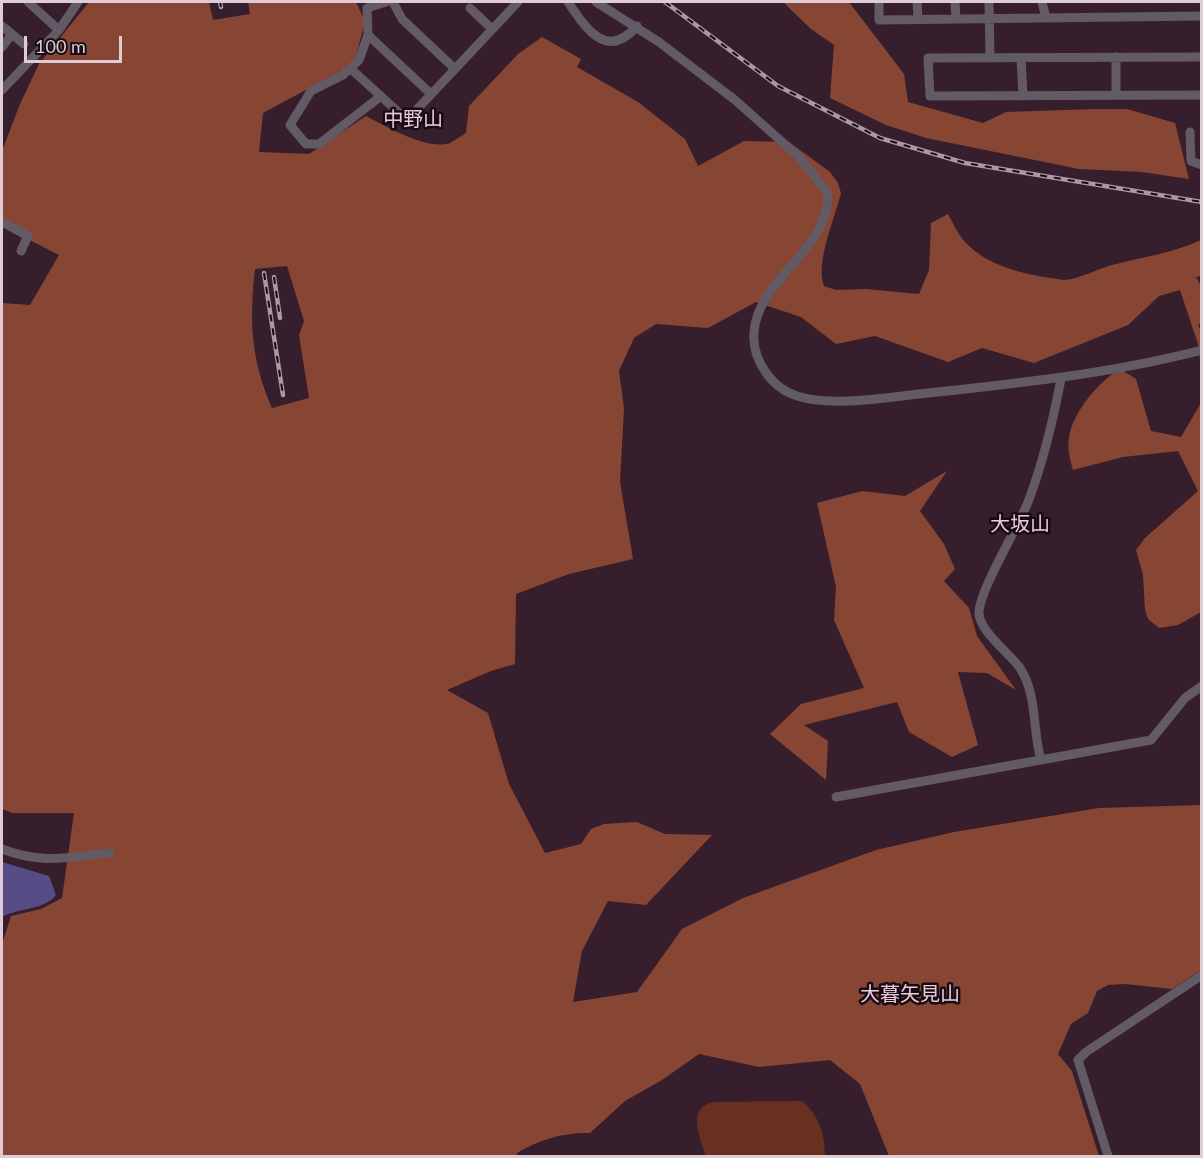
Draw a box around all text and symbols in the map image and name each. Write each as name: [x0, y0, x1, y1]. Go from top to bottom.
scale bar: [27, 24, 124, 62]
text: 100 m: [35, 35, 86, 57]
district label: 中野山: [383, 108, 443, 132]
district label: 大坂山: [990, 513, 1050, 537]
district label: 大暮矢見山: [860, 983, 960, 1007]

